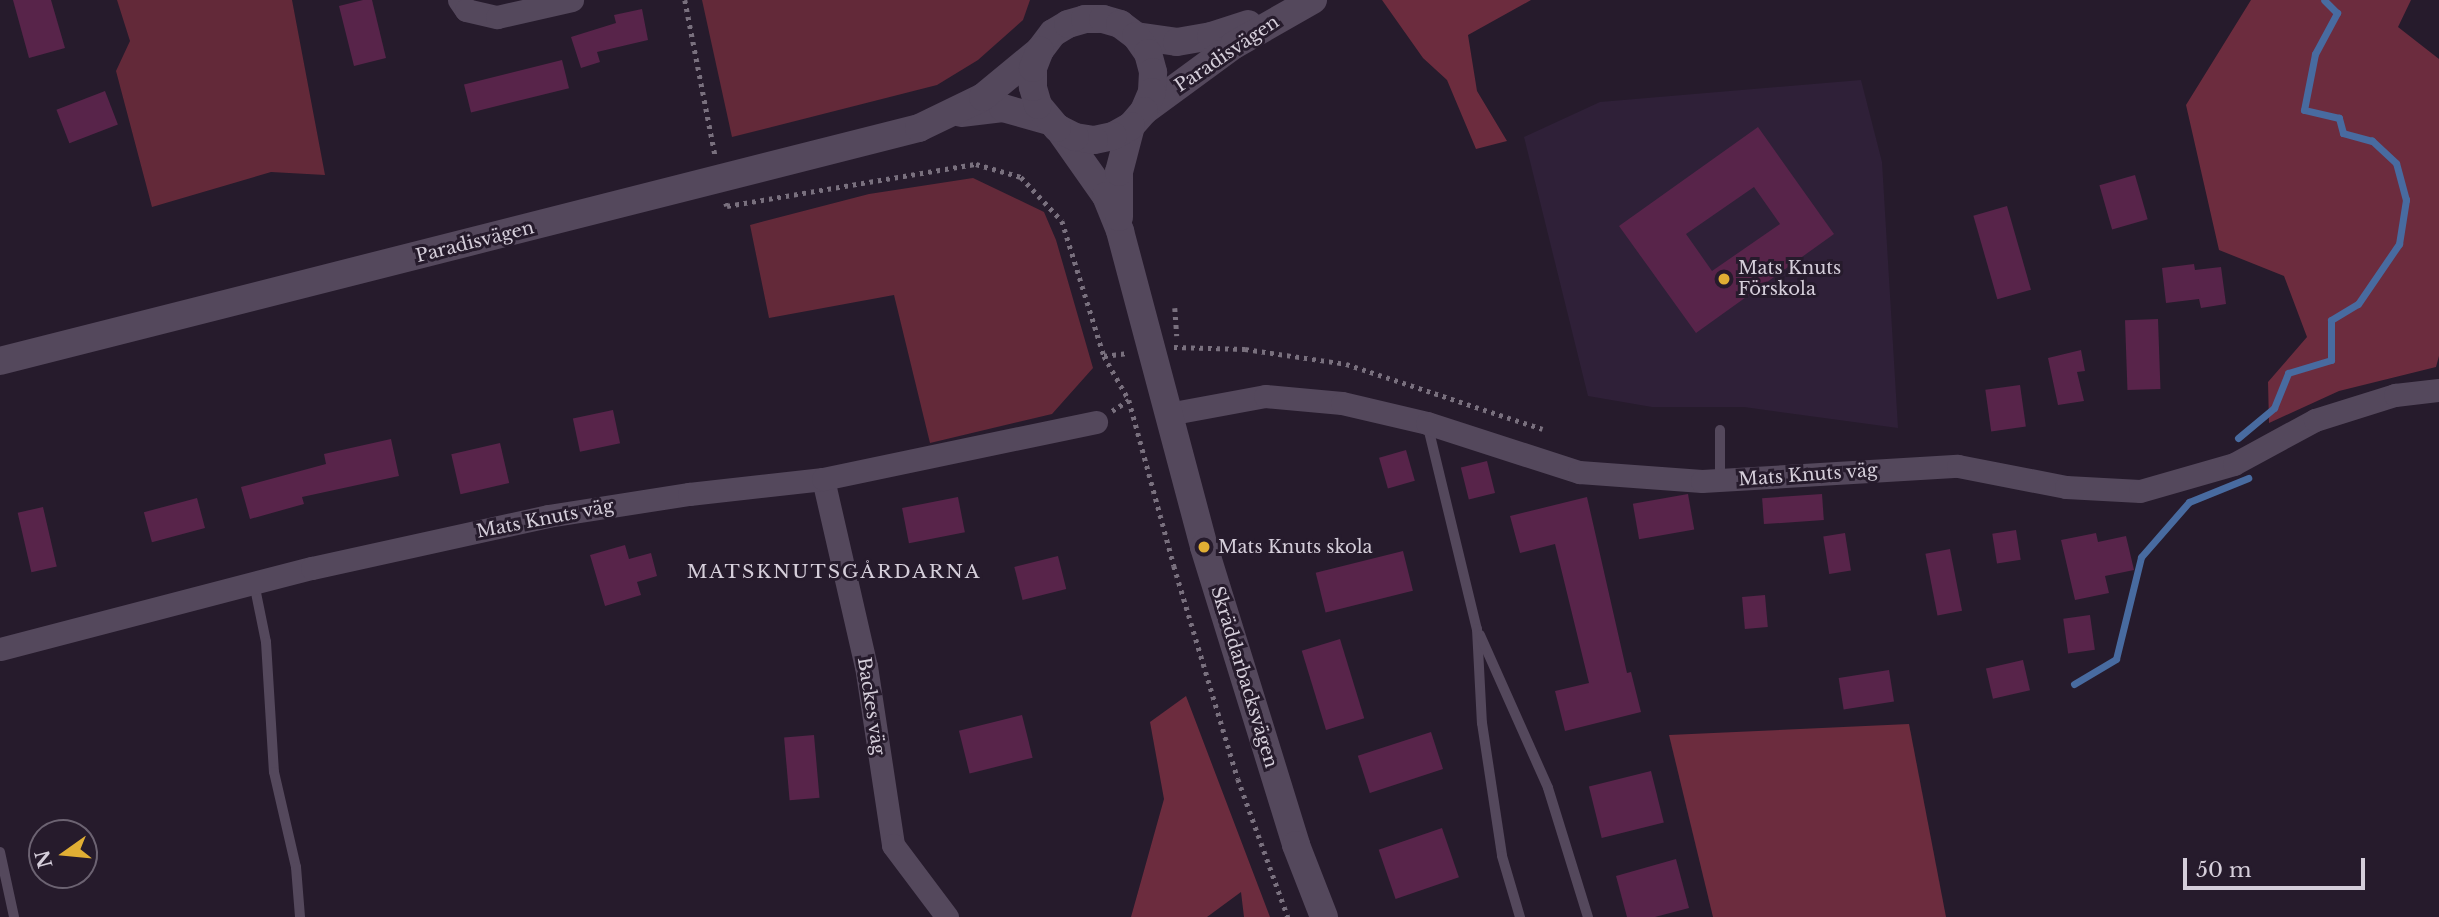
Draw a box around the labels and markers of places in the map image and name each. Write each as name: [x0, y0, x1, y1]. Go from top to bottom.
place label: Mats Knuts Förskola: [1738, 258, 1841, 300]
marker: Mats Knuts Förskola: [1716, 271, 1732, 287]
place label: Mats Knuts skola: [1218, 536, 1373, 558]
marker: Mats Knuts skola: [1196, 539, 1212, 555]

